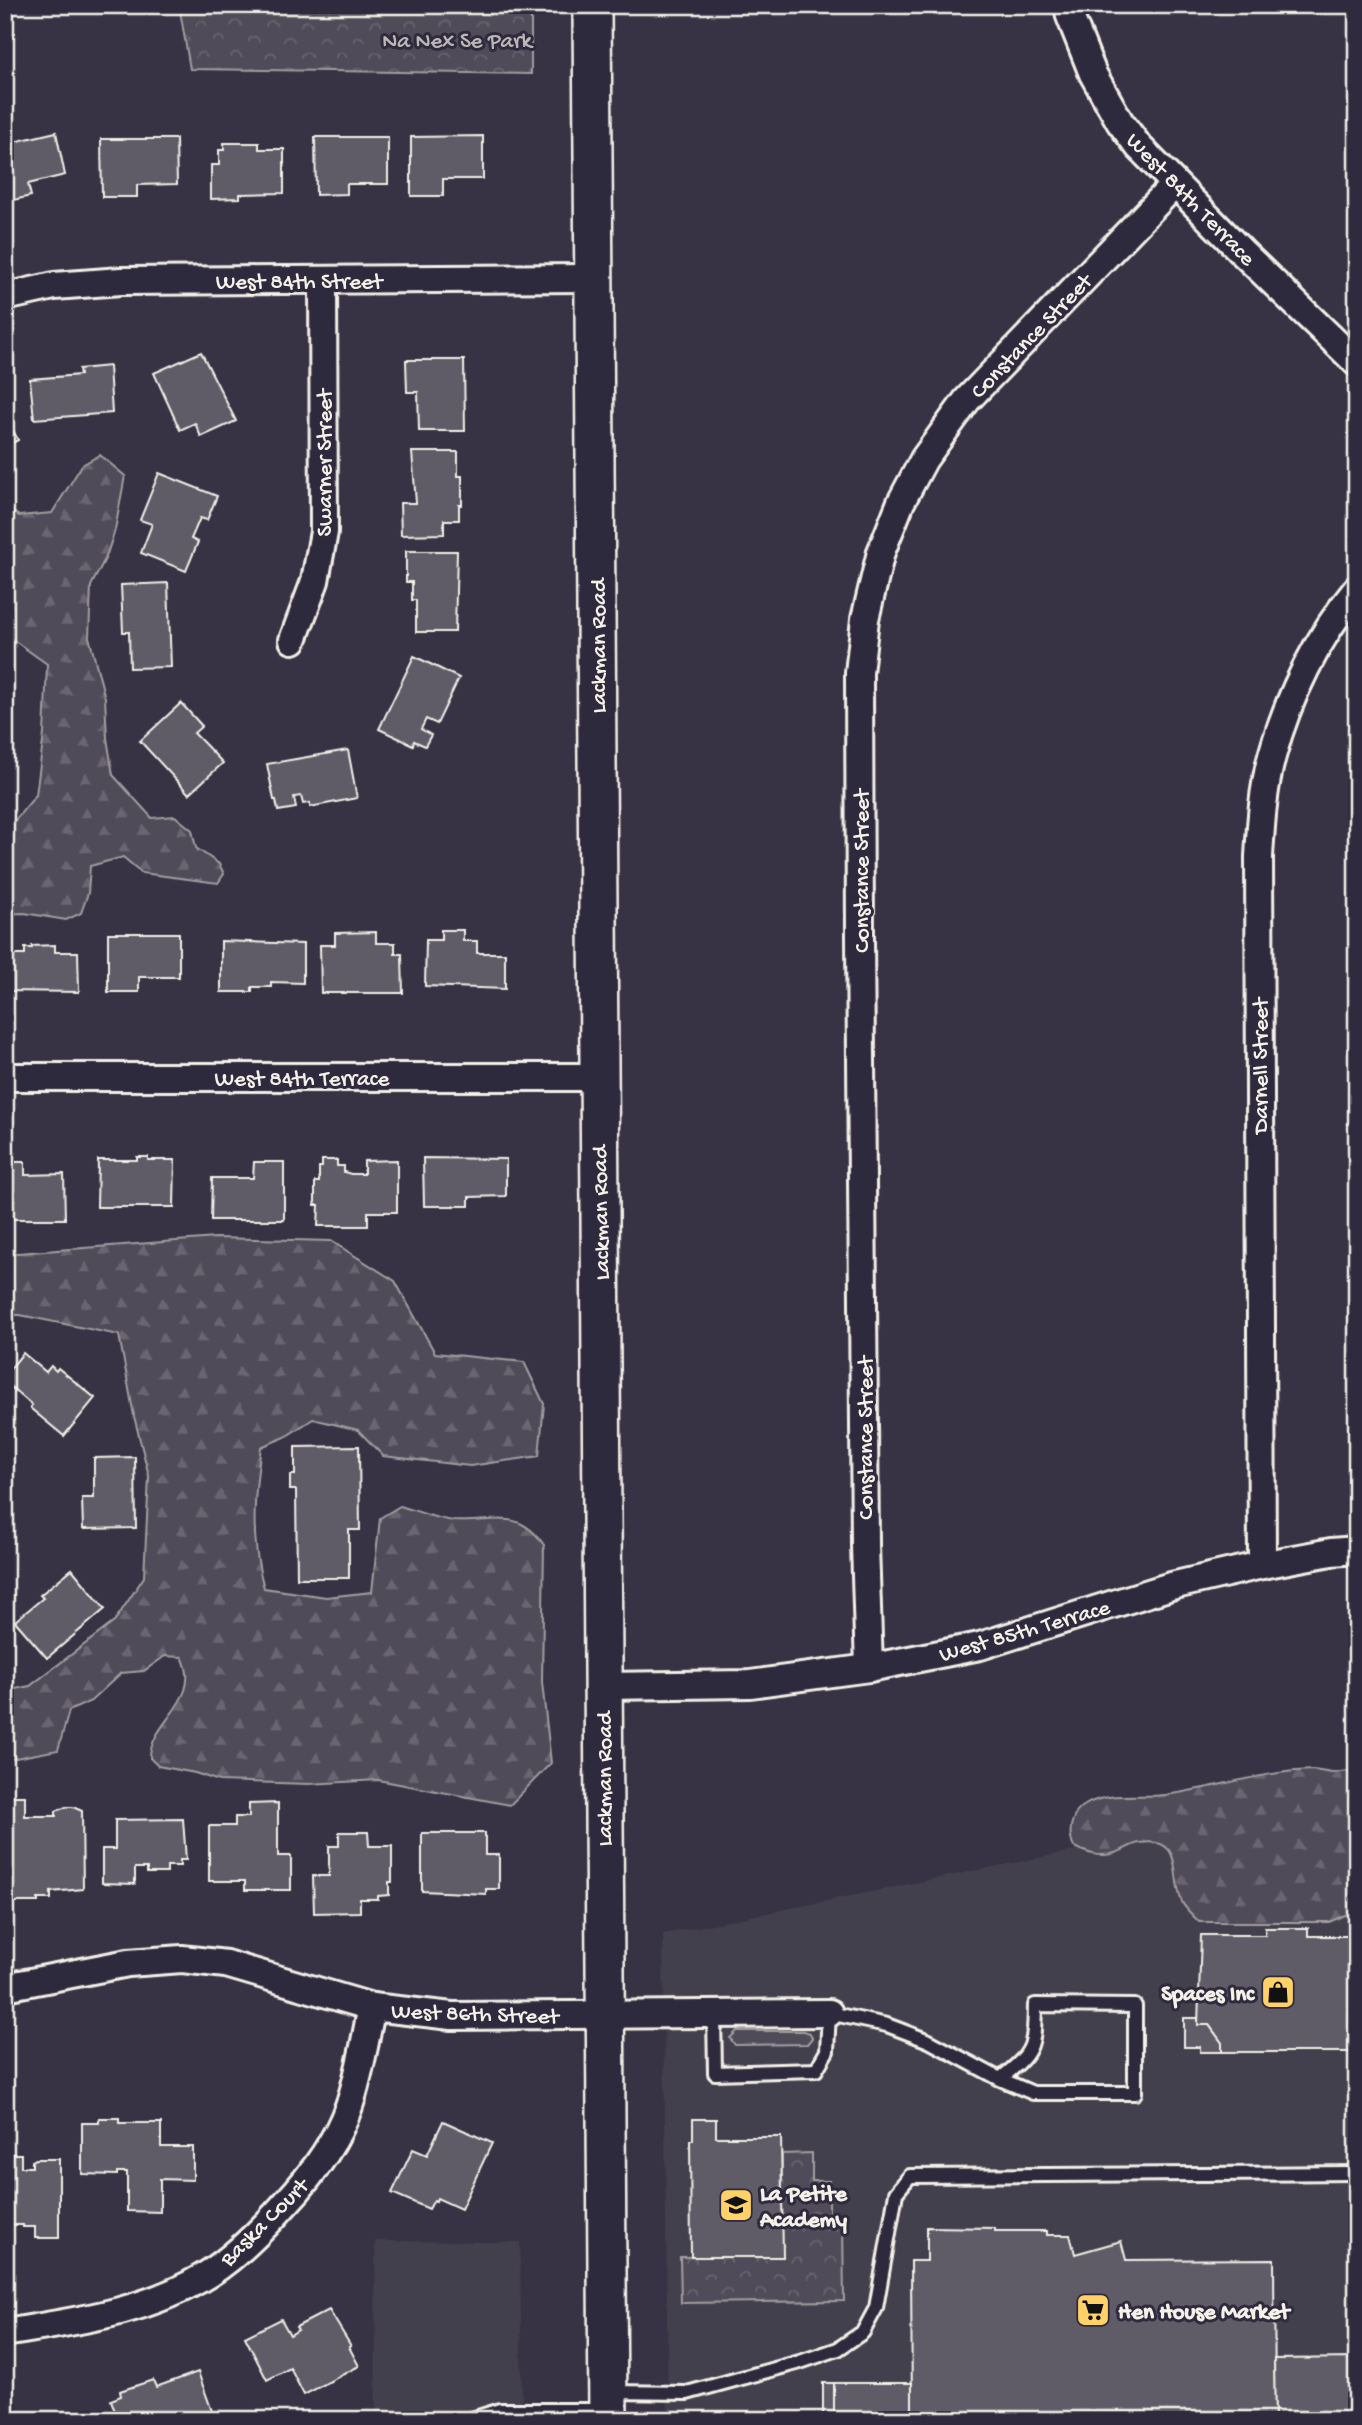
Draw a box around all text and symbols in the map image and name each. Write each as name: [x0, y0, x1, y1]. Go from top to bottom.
park label: Na Nex Se Park: [382, 29, 534, 56]
street label: West 84th Terrace: [1119, 128, 1261, 274]
street label: Constance Street: [966, 268, 1100, 406]
street label: West 84th Street: [216, 270, 384, 297]
street label: Swarner Street: [313, 388, 340, 537]
street label: Lackman Road: [587, 577, 614, 713]
street label: Constance Street: [850, 788, 877, 953]
street label: Darnell Street: [1249, 997, 1276, 1136]
street label: West 84th Terrace: [215, 1067, 391, 1094]
street label: Lackman Road: [588, 1144, 617, 1281]
street label: Constance Street: [854, 1355, 881, 1520]
street label: West 85th Terrace: [937, 1595, 1114, 1670]
street label: Lackman Road: [593, 1710, 620, 1846]
shop icon: Spaces Inc: [1259, 1973, 1297, 2011]
place label: Spaces Inc: [1161, 1982, 1255, 2009]
street label: West 86th Street: [391, 1999, 561, 2032]
street label: Baska Court: [215, 2172, 317, 2274]
place label: La Petite Academy: [759, 2182, 848, 2235]
school or university icon: La Petite Academy: [717, 2186, 755, 2224]
supermarket icon: Hen House Market: [1074, 2291, 1112, 2329]
place label: Hen House Market: [1118, 2300, 1292, 2327]

